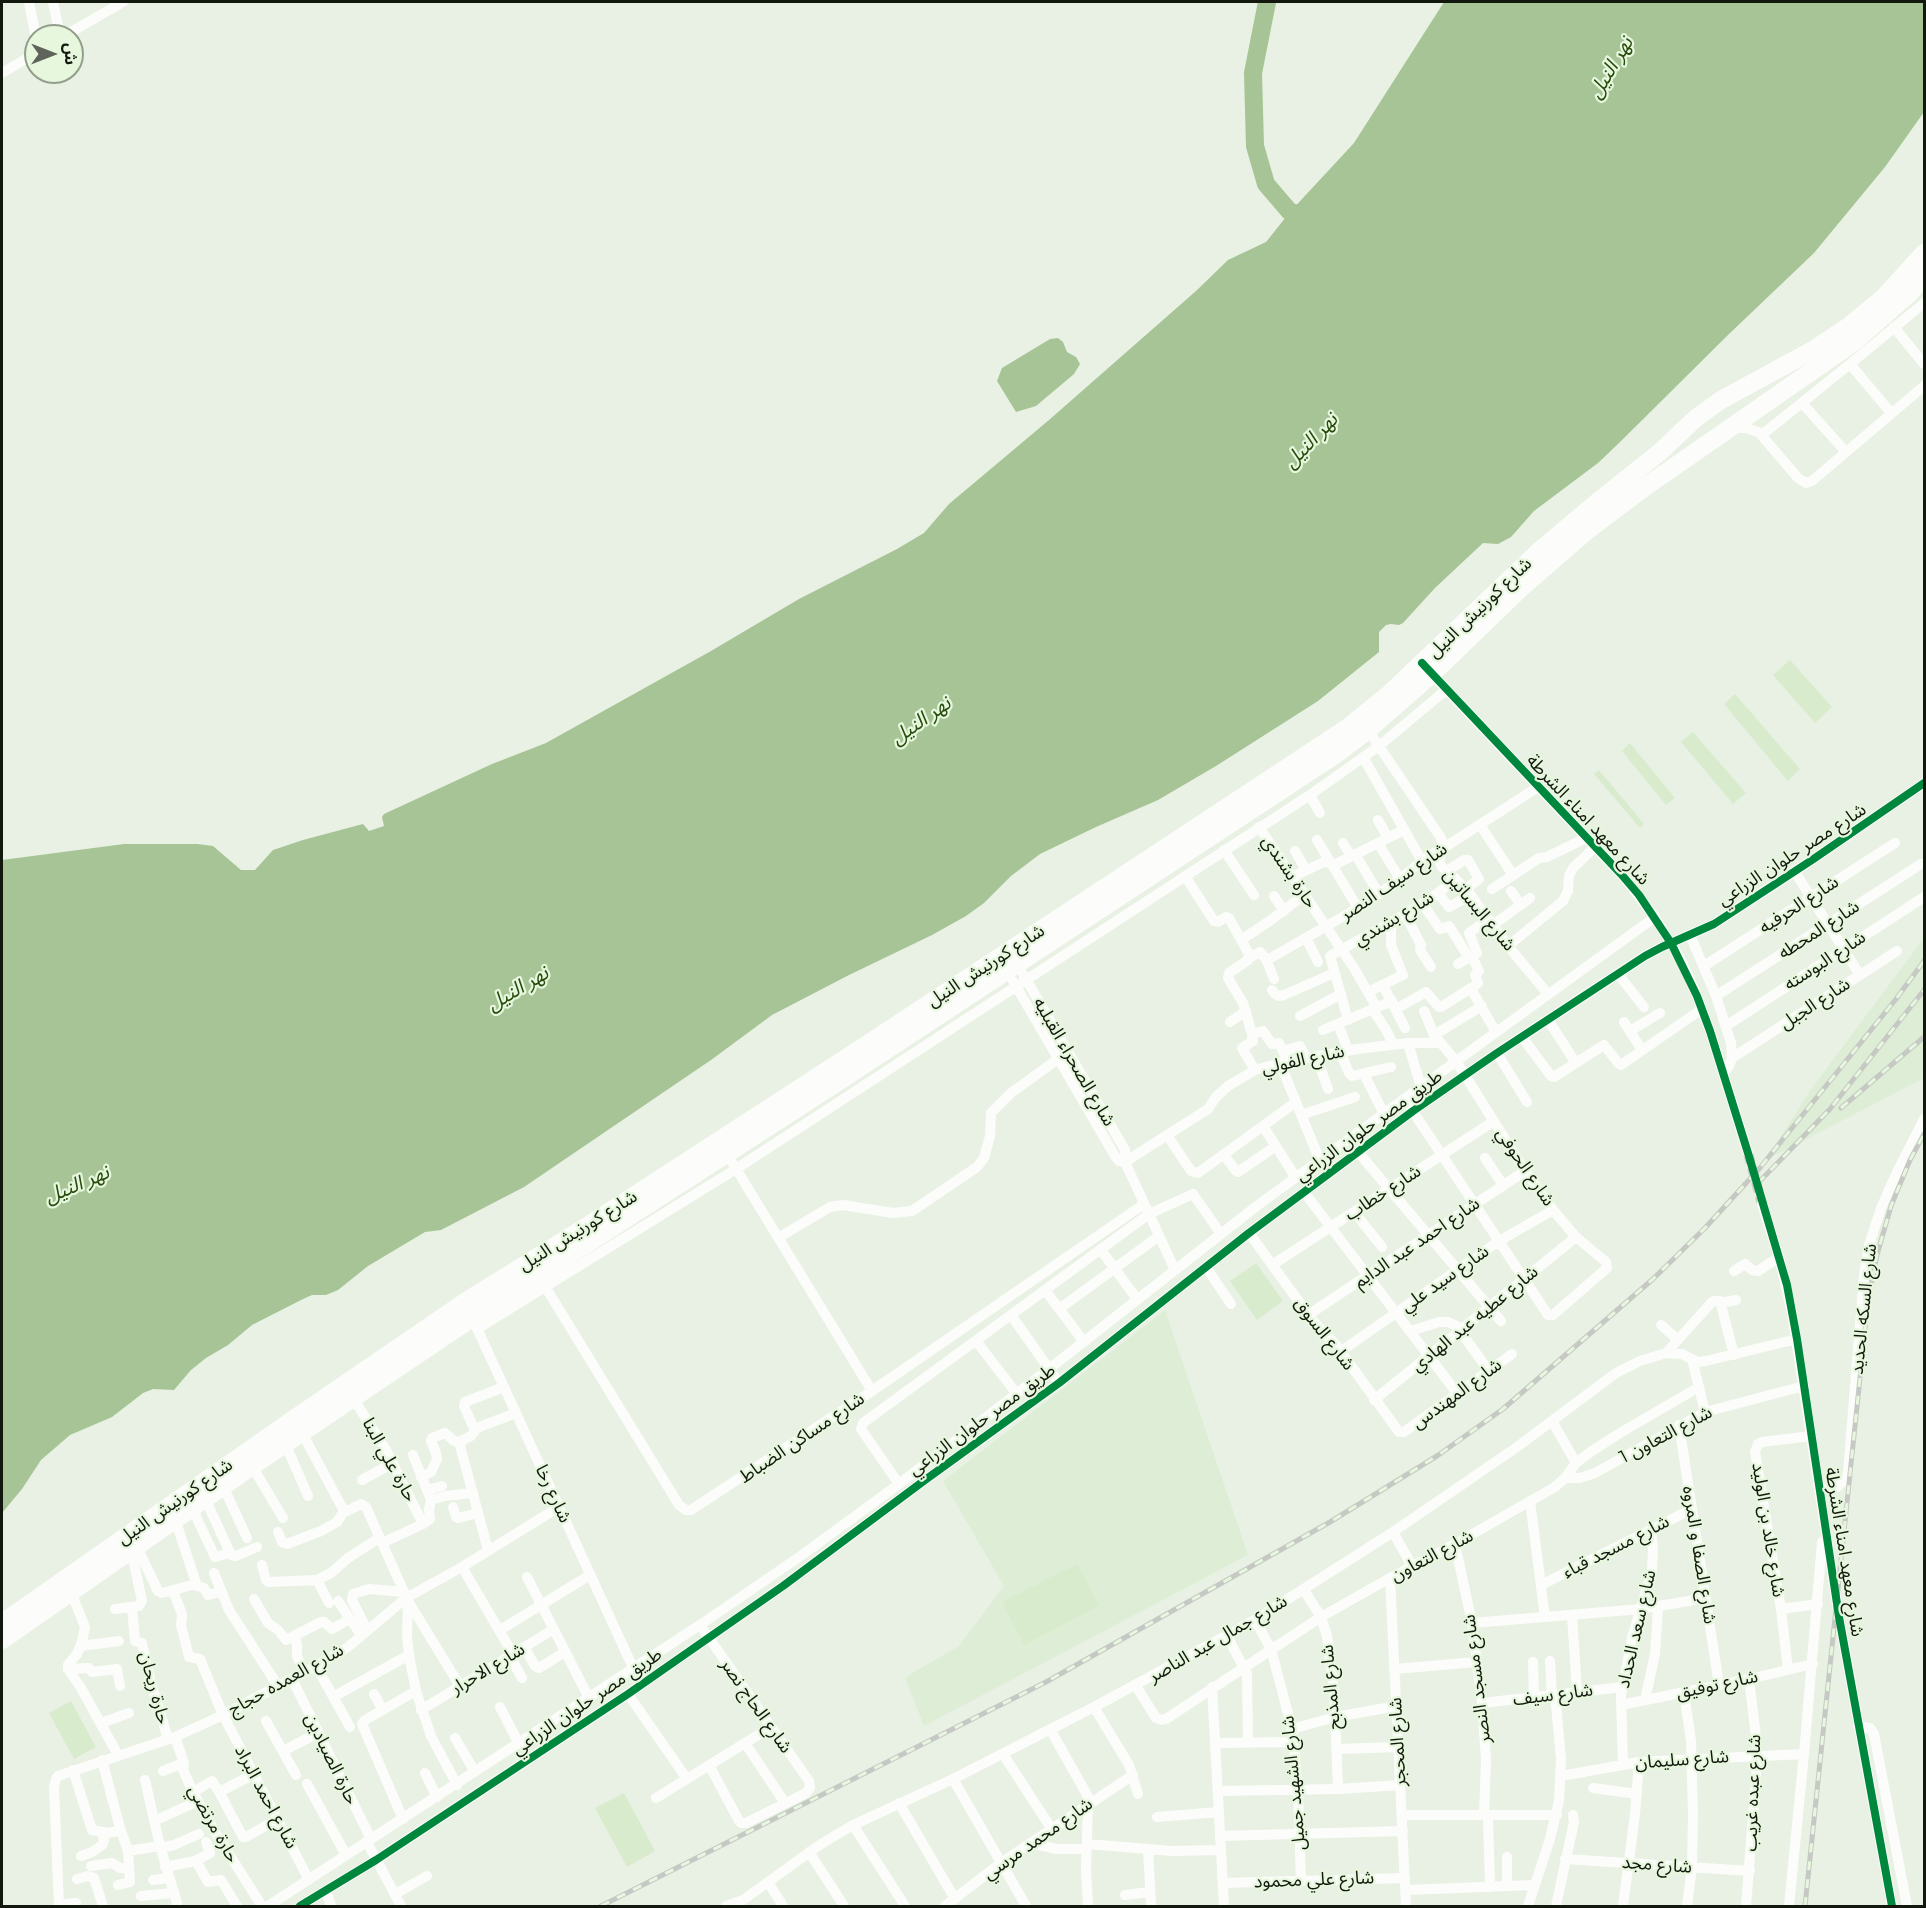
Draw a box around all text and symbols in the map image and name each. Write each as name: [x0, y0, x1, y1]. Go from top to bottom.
north arrow: [24, 24, 84, 84]
water label: نهر النيل: [1583, 33, 1639, 103]
text: ش: [61, 43, 80, 65]
water label: نهر النيل: [1279, 408, 1343, 474]
street label: شارع كورنيش النيل: [1424, 553, 1536, 663]
water label: نهر النيل: [886, 692, 956, 750]
street label: شارع معهد امناء الشرطة: [1522, 750, 1654, 890]
street label: شارع مصر حلوان الزراعي: [1714, 799, 1870, 911]
street label: حارة بشندي: [1257, 831, 1321, 913]
street label: شارع سيف النصر: [1336, 838, 1452, 926]
street label: شارع البساتين: [1438, 864, 1520, 956]
street label: شارع الحرفيه: [1755, 871, 1843, 939]
street label: شارع بشندي: [1350, 887, 1438, 951]
street label: شارع المحطه: [1774, 896, 1864, 964]
street label: شارع كورنيش النيل: [923, 920, 1049, 1012]
street label: شارع البوسته: [1780, 927, 1870, 995]
water label: نهر النيل: [483, 961, 553, 1017]
street label: شارع الجبل: [1776, 973, 1854, 1035]
street label: شارع الصحراء القبليه: [1028, 994, 1120, 1130]
street label: شارع الفولي: [1260, 1041, 1346, 1079]
street label: طريق مصر حلوان الزراعي: [1291, 1065, 1447, 1187]
street label: شارع الحوفي: [1491, 1124, 1559, 1210]
street label: شارع خطاب: [1341, 1160, 1425, 1226]
water label: نهر النيل: [41, 1161, 113, 1209]
street label: شارع كورنيش النيل: [515, 1186, 641, 1276]
street label: شارع احمد عبد الدايم: [1350, 1193, 1484, 1293]
street label: شارع سيد علي: [1397, 1241, 1493, 1317]
street label: شارع السكه الحديد: [1846, 1242, 1882, 1376]
street label: شارع عطيه عبد الهادي: [1407, 1261, 1543, 1377]
street label: شارع السوق: [1289, 1293, 1359, 1375]
street label: شارع المهندس: [1408, 1354, 1506, 1434]
street label: طريق مصر حلوان الزراعي: [904, 1359, 1060, 1481]
street label: شارع مساكن الضباط: [735, 1388, 869, 1488]
street label: شارع التعاون 1: [1616, 1402, 1716, 1468]
street label: حارة علي البنا: [357, 1414, 421, 1506]
street label: شارع كورنيش النيل: [113, 1454, 237, 1550]
street label: شارع خالد بن الوليد: [1747, 1461, 1789, 1599]
street label: شارع رخا: [530, 1462, 576, 1526]
street label: شارع معهد امناء الشرطة: [1820, 1466, 1868, 1638]
street label: شارع الصفا و المروه: [1677, 1485, 1721, 1625]
street label: شارع مسجد قباء: [1559, 1511, 1673, 1583]
street label: شارع التعاون: [1387, 1525, 1477, 1587]
street label: شارع سعد الحداد: [1613, 1568, 1661, 1690]
street label: شارع جمال عبد الناصر: [1145, 1591, 1291, 1687]
street label: شارع مسجد النصر: [1458, 1613, 1496, 1745]
street label: شارع الاحرار: [447, 1638, 529, 1700]
street label: شارع العمده حجاج: [224, 1639, 348, 1721]
street label: طريق مصر حلوان الزراعي: [508, 1644, 666, 1760]
street label: شارع المذبح: [1317, 1644, 1345, 1730]
street label: حارة ريحان: [134, 1649, 174, 1727]
street label: شارع الحاج نصر: [715, 1654, 797, 1758]
street label: شارع توفيق: [1674, 1666, 1760, 1704]
street label: شارع سيف: [1512, 1679, 1594, 1711]
street label: شارع المحجر: [1385, 1697, 1411, 1787]
street label: حارة الصيادين: [300, 1710, 362, 1808]
street label: شارع الشهيد جميل: [1277, 1715, 1311, 1851]
street label: شارع عبده غريب: [1740, 1734, 1766, 1852]
street label: شارع احمد البراد: [230, 1742, 302, 1852]
street label: شارع سليمان: [1634, 1746, 1730, 1774]
street label: حارة مرتضي: [183, 1781, 243, 1867]
street label: شارع محمد مرسي: [979, 1793, 1097, 1885]
street label: شارع مجد: [1621, 1852, 1693, 1878]
street label: شارع علي محمود: [1253, 1867, 1375, 1893]

